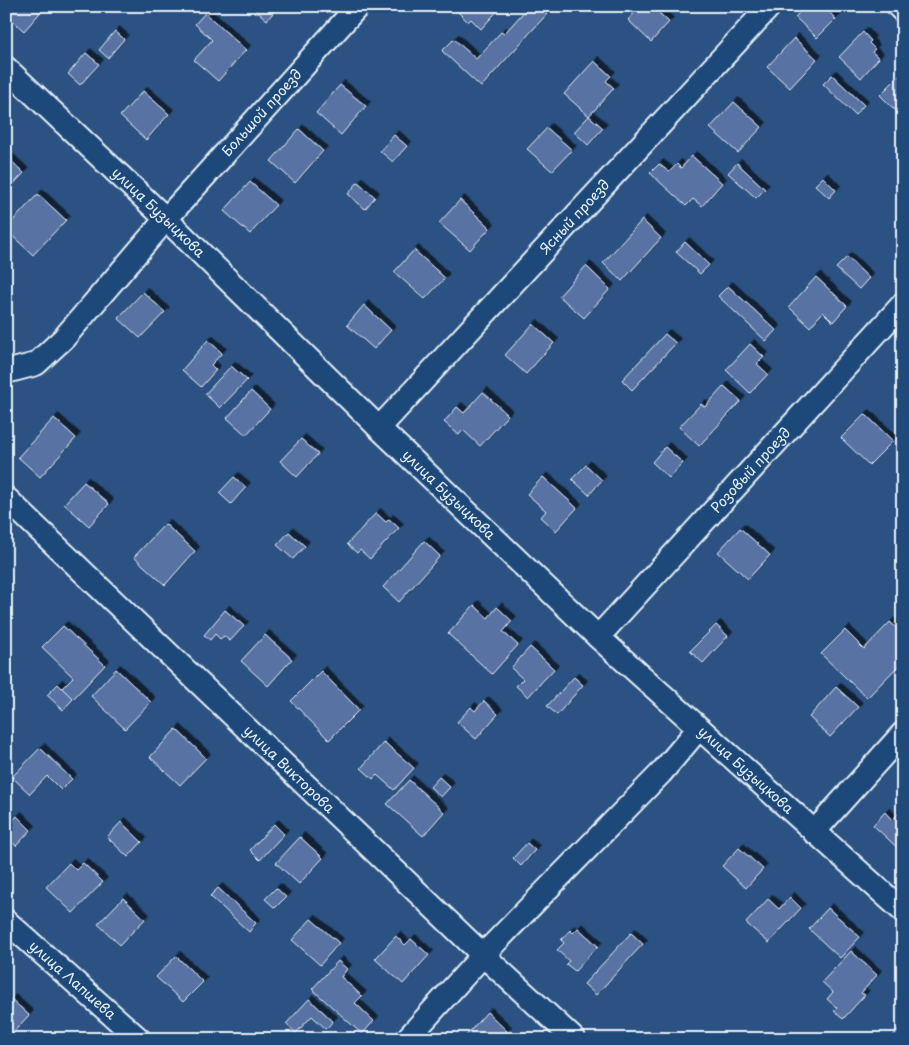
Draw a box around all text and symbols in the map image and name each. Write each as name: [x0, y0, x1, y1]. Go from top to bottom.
street label: Большой проезд: [216, 64, 306, 161]
street label: улица Бузыцкова: [107, 162, 210, 262]
street label: Ясный проезд: [534, 174, 614, 258]
street label: Розовый проезд: [705, 422, 795, 518]
street label: улица Бузыцкова: [398, 444, 501, 544]
street label: улица Викторова: [239, 720, 340, 818]
street label: улица Бузыцкова: [694, 721, 799, 818]
street label: улица Лапшева: [25, 935, 121, 1024]

